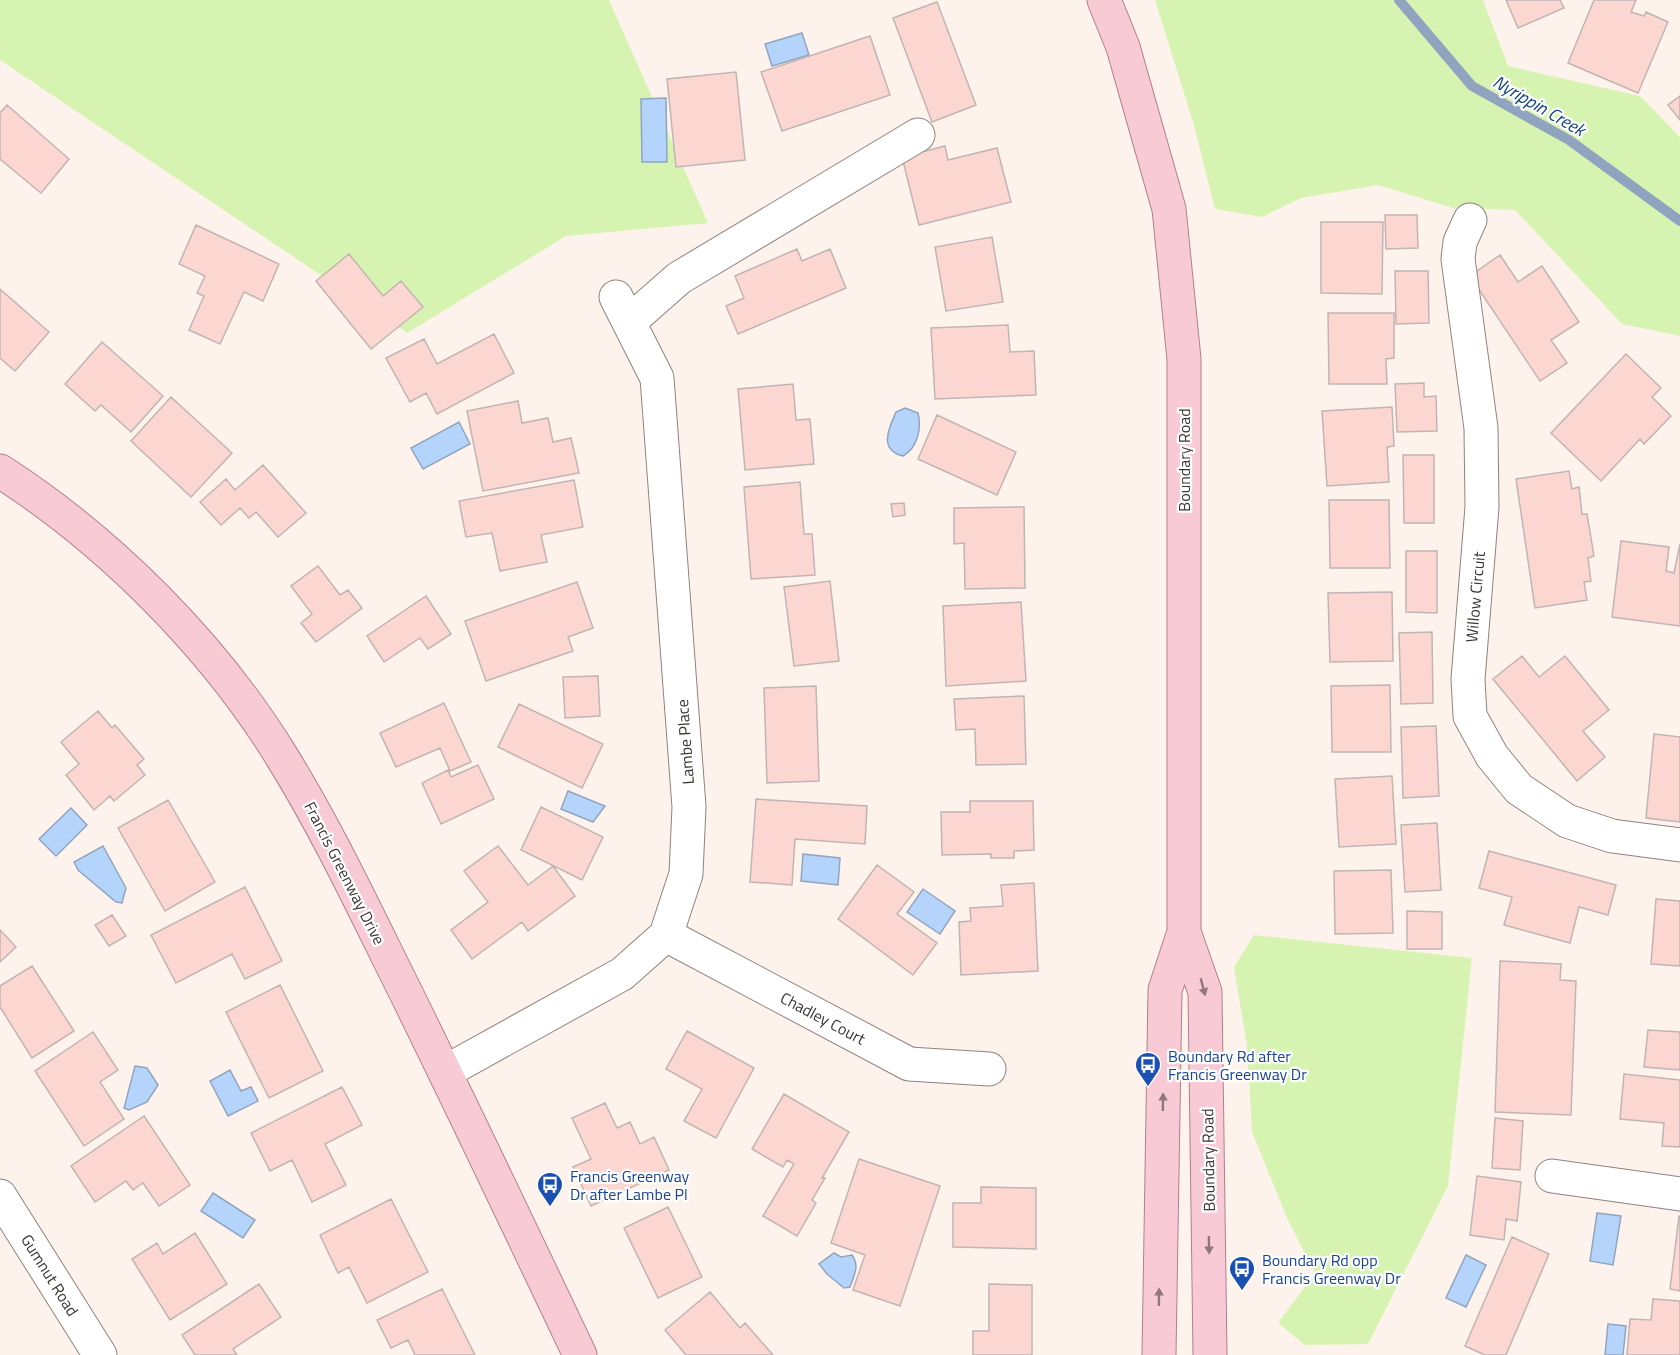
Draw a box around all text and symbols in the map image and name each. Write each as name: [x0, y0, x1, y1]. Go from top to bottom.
water label: Nyrippin Creek: [1488, 68, 1592, 144]
street label: Boundary Road: [1172, 408, 1196, 512]
street label: Willow Circuit: [1459, 550, 1491, 644]
street label: Lambe Place: [670, 699, 700, 785]
street label: Francis Greenway Drive: [298, 797, 392, 949]
one-way arrow: [1199, 978, 1208, 996]
street label: Chadley Court: [776, 986, 870, 1051]
place label: Boundary Rd after Francis Greenway Dr: [1168, 1044, 1307, 1086]
bus stop icon: Boundary Rd after Francis Greenway Dr: [1133, 1050, 1163, 1088]
one-way arrow: [1158, 1092, 1168, 1111]
street label: Boundary Road: [1195, 1108, 1221, 1212]
place label: Francis Greenway Dr after Lambe Pl: [570, 1164, 690, 1206]
bus stop icon: Francis Greenway Dr after Lambe Pl: [535, 1170, 565, 1208]
street label: Gumnut Road: [15, 1229, 85, 1321]
one-way arrow: [1204, 1235, 1214, 1254]
place label: Boundary Rd opp Francis Greenway Dr: [1262, 1248, 1401, 1290]
bus stop icon: Boundary Rd opp Francis Greenway Dr: [1227, 1254, 1257, 1292]
one-way arrow: [1155, 1287, 1164, 1306]

